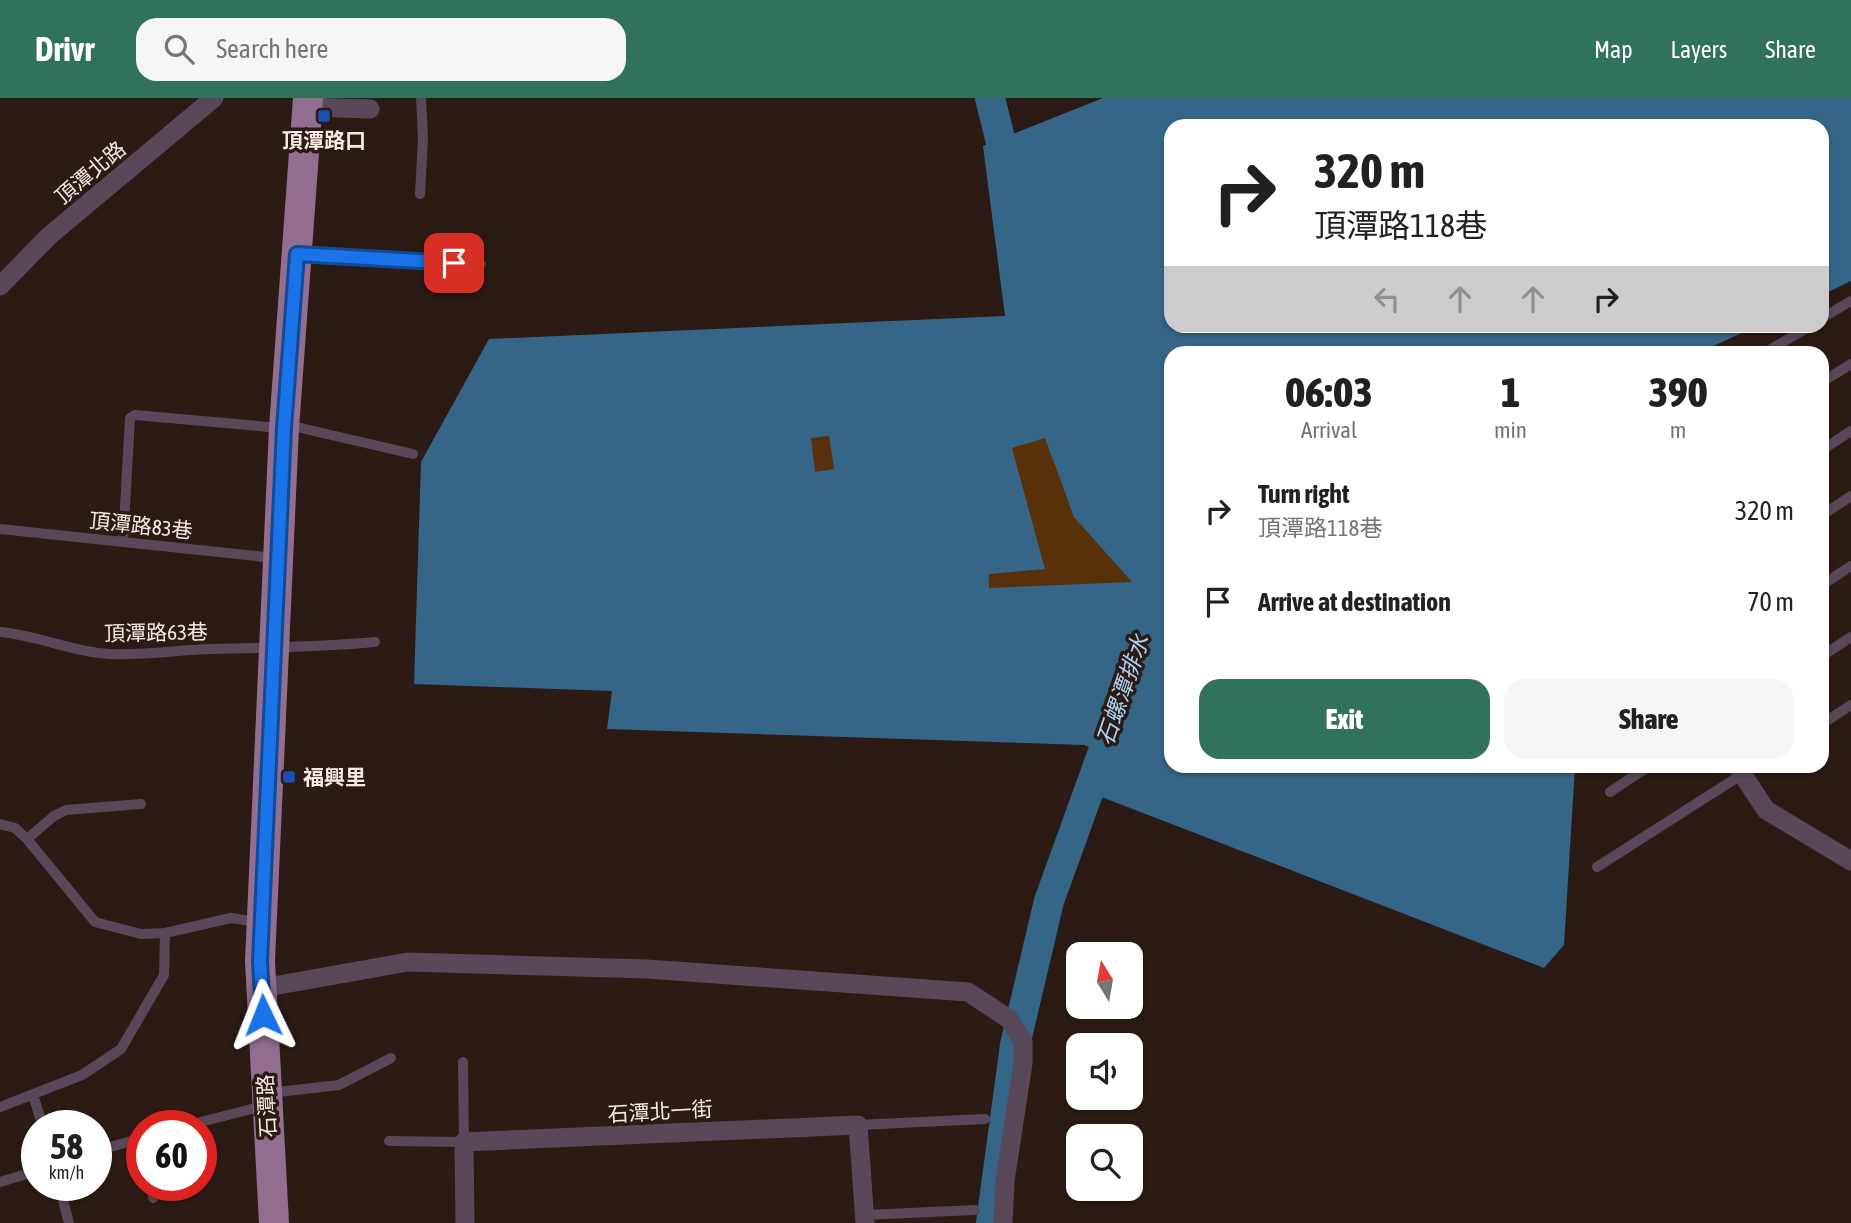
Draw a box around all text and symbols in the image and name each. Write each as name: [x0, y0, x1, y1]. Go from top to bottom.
search box: [136, 18, 626, 81]
text: Drivr: [35, 30, 94, 68]
icon: search: [160, 30, 198, 68]
text: Search here: [216, 34, 328, 64]
text: Map: [1594, 36, 1633, 63]
text: Layers: [1671, 36, 1727, 63]
text: Share: [1765, 36, 1816, 63]
marker: 頂潭路口: [316, 108, 332, 124]
place label: 頂潭路口: [282, 128, 366, 152]
street label: 頂潭北路: [50, 136, 130, 208]
text: 320 m: [1314, 142, 1425, 198]
icon: right: [1199, 147, 1290, 238]
text: 頂潭路118巷: [1314, 207, 1487, 244]
pin: [424, 233, 484, 293]
icon: arrive: [435, 244, 473, 282]
icon: left: [1368, 280, 1406, 318]
icon: ahead: [1441, 280, 1479, 318]
icon: ahead: [1514, 280, 1552, 318]
icon: right: [1587, 280, 1625, 318]
text: 06:03: [1285, 368, 1373, 416]
text: 1: [1501, 368, 1520, 416]
text: 390: [1648, 368, 1708, 416]
text: Arrival: [1301, 417, 1357, 443]
text: min: [1494, 417, 1527, 443]
text: m: [1670, 417, 1686, 443]
text: Turn right: [1258, 479, 1349, 509]
icon: right: [1199, 492, 1237, 530]
text: 320 m: [1735, 496, 1794, 526]
street label: 頂潭路83巷: [88, 508, 194, 542]
text: 頂潭路118巷: [1258, 515, 1382, 541]
icon: arrive: [1199, 583, 1237, 621]
text: Arrive at destination: [1258, 587, 1451, 617]
text: 70 m: [1747, 587, 1794, 617]
street label: 頂潭路63巷: [104, 619, 208, 645]
water label: 石螺潭排水: [1092, 630, 1154, 749]
button: Exit: [1199, 679, 1490, 759]
button: Share: [1504, 679, 1794, 759]
place label: 福興里: [303, 765, 366, 789]
marker: 福興里: [281, 769, 297, 785]
north arrow: [1066, 942, 1143, 1018]
map controls: [1066, 942, 1143, 1201]
position arrow: [226, 978, 300, 1052]
button: sound: [1066, 1033, 1143, 1110]
street label: 石潭路: [252, 1074, 280, 1138]
street label: 石潭北一街: [607, 1096, 713, 1126]
speed limit sign: 60: [126, 1110, 217, 1201]
button: search: [1066, 1124, 1143, 1201]
text: 58: [50, 1126, 83, 1166]
text: km/h: [49, 1162, 84, 1183]

